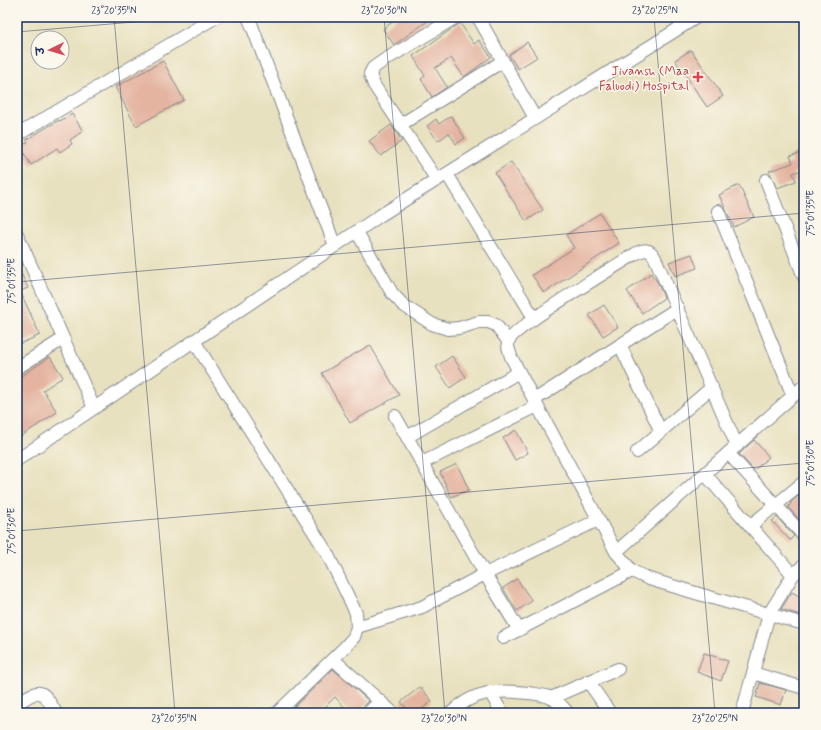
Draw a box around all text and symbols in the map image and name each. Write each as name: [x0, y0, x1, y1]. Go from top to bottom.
text: 23°20'35"N: [91, 4, 137, 18]
text: 23°20'30"N: [361, 4, 407, 18]
text: 23°20'25"N: [632, 4, 678, 18]
north arrow: [30, 30, 70, 70]
text: उ: [34, 45, 48, 56]
place label: Jivansh (Maa Faluodi) Hospital: [599, 63, 689, 95]
marker: Jivansh (Maa Faluodi) Hospital: [692, 71, 704, 83]
text: 75°01'35"E: [804, 190, 818, 236]
text: 75°01'35"E: [5, 258, 19, 304]
text: 75°01'30"E: [804, 440, 818, 486]
text: 75°01'30"E: [5, 508, 19, 554]
text: 23°20'35"N: [151, 712, 197, 726]
text: 23°20'30"N: [421, 712, 467, 726]
text: 23°20'25"N: [692, 712, 738, 726]

